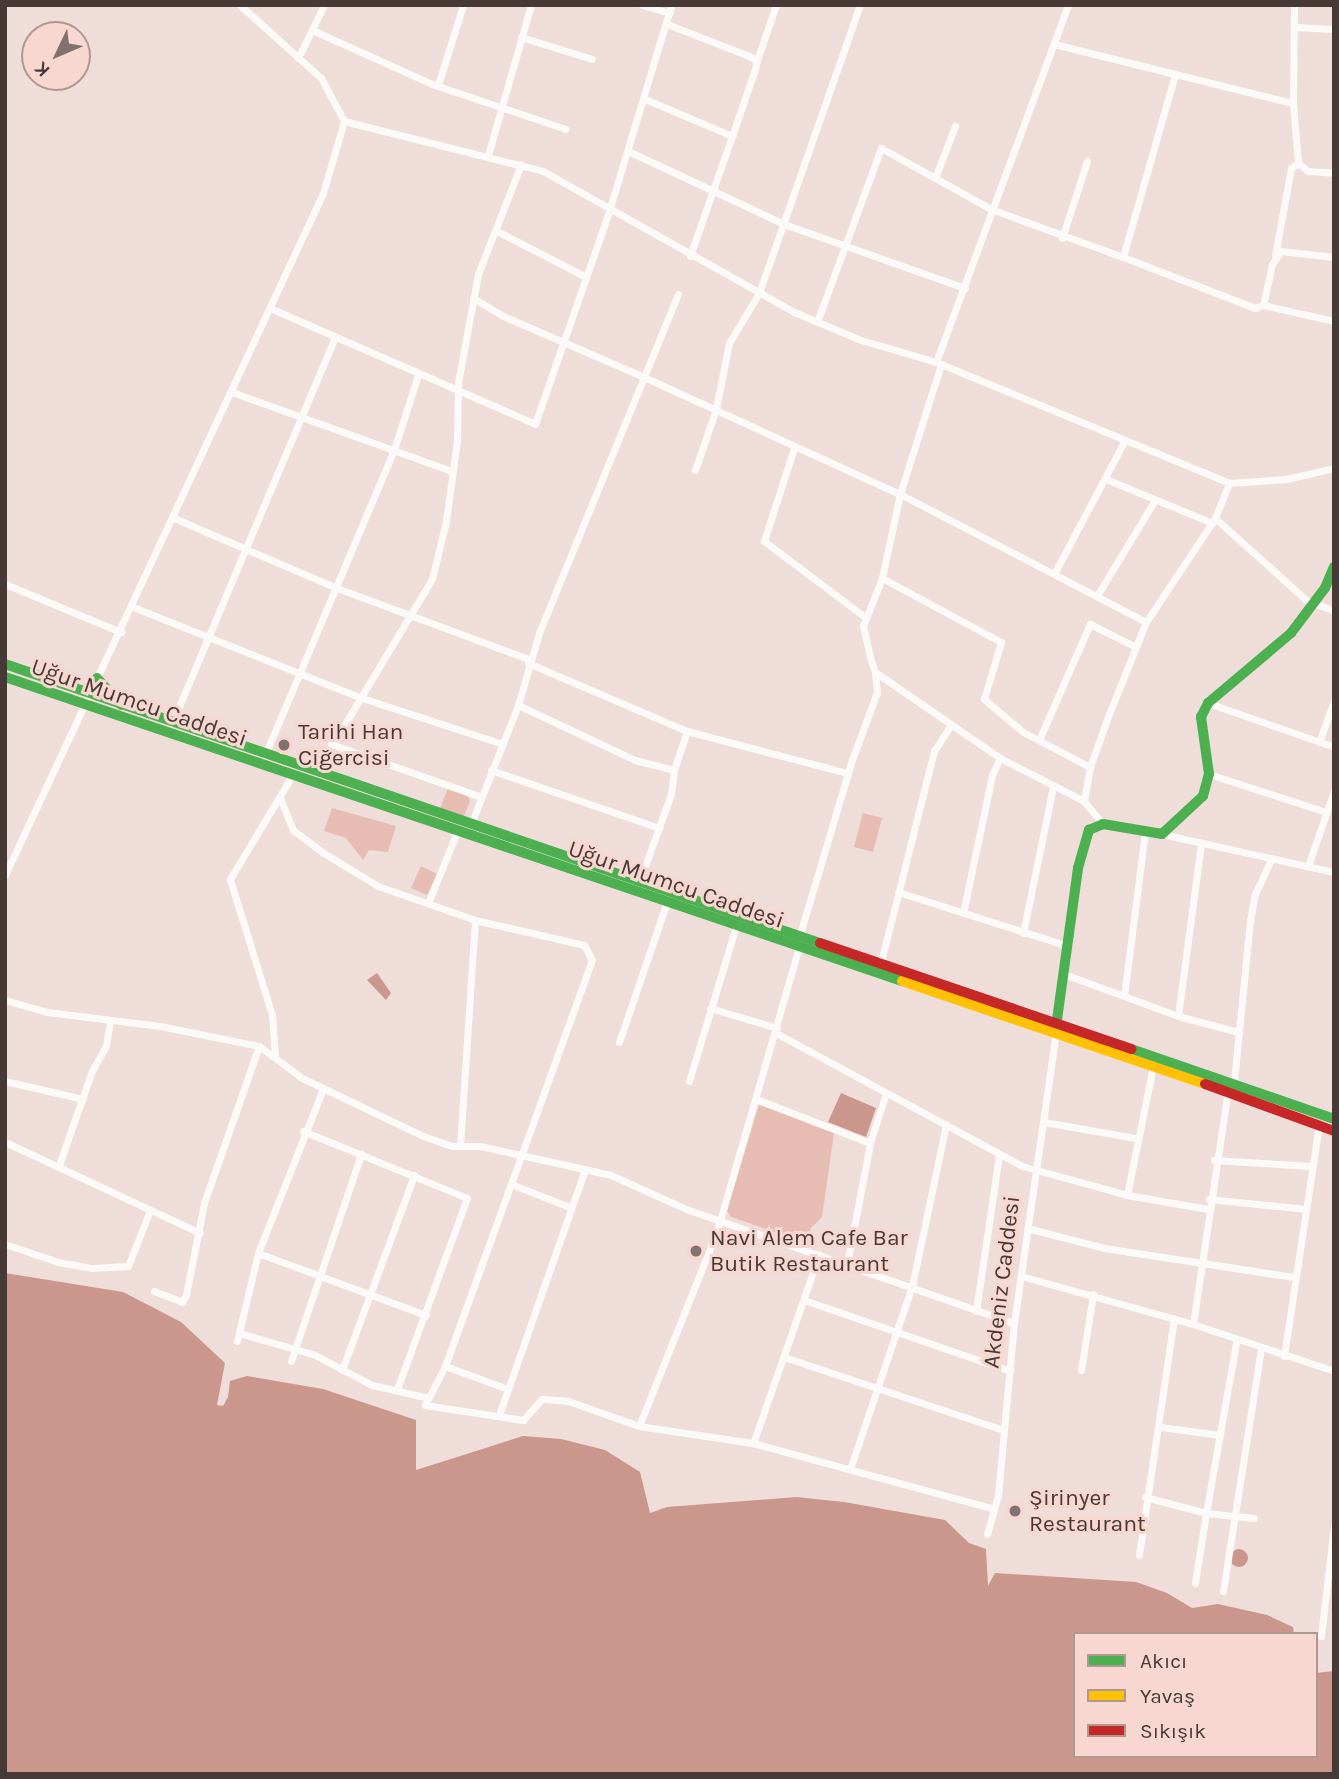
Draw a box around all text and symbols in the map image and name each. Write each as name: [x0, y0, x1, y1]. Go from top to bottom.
north arrow: [21, 21, 91, 91]
text: K: [30, 57, 55, 81]
street label: Uğur Mumcu Caddesi: [27, 653, 251, 753]
place label: Tarihi Han Ciğercisi: [298, 718, 403, 772]
marker: Tarihi Han Ciğercisi: [276, 737, 292, 753]
street label: Uğur Mumcu Caddesi: [564, 835, 788, 935]
street label: Akdeniz Caddesi: [978, 1194, 1026, 1370]
place label: Navi Alem Cafe Bar Butik Restaurant: [710, 1224, 908, 1278]
marker: Navi Alem Cafe Bar Butik Restaurant: [688, 1243, 704, 1259]
place label: Şirinyer Restaurant: [1029, 1484, 1146, 1538]
marker: Şirinyer Restaurant: [1007, 1503, 1023, 1519]
legend: [1073, 1632, 1318, 1758]
text: Akıcı: [1140, 1649, 1187, 1673]
text: Yavaş: [1140, 1684, 1195, 1708]
text: Sıkışık: [1140, 1719, 1206, 1743]

